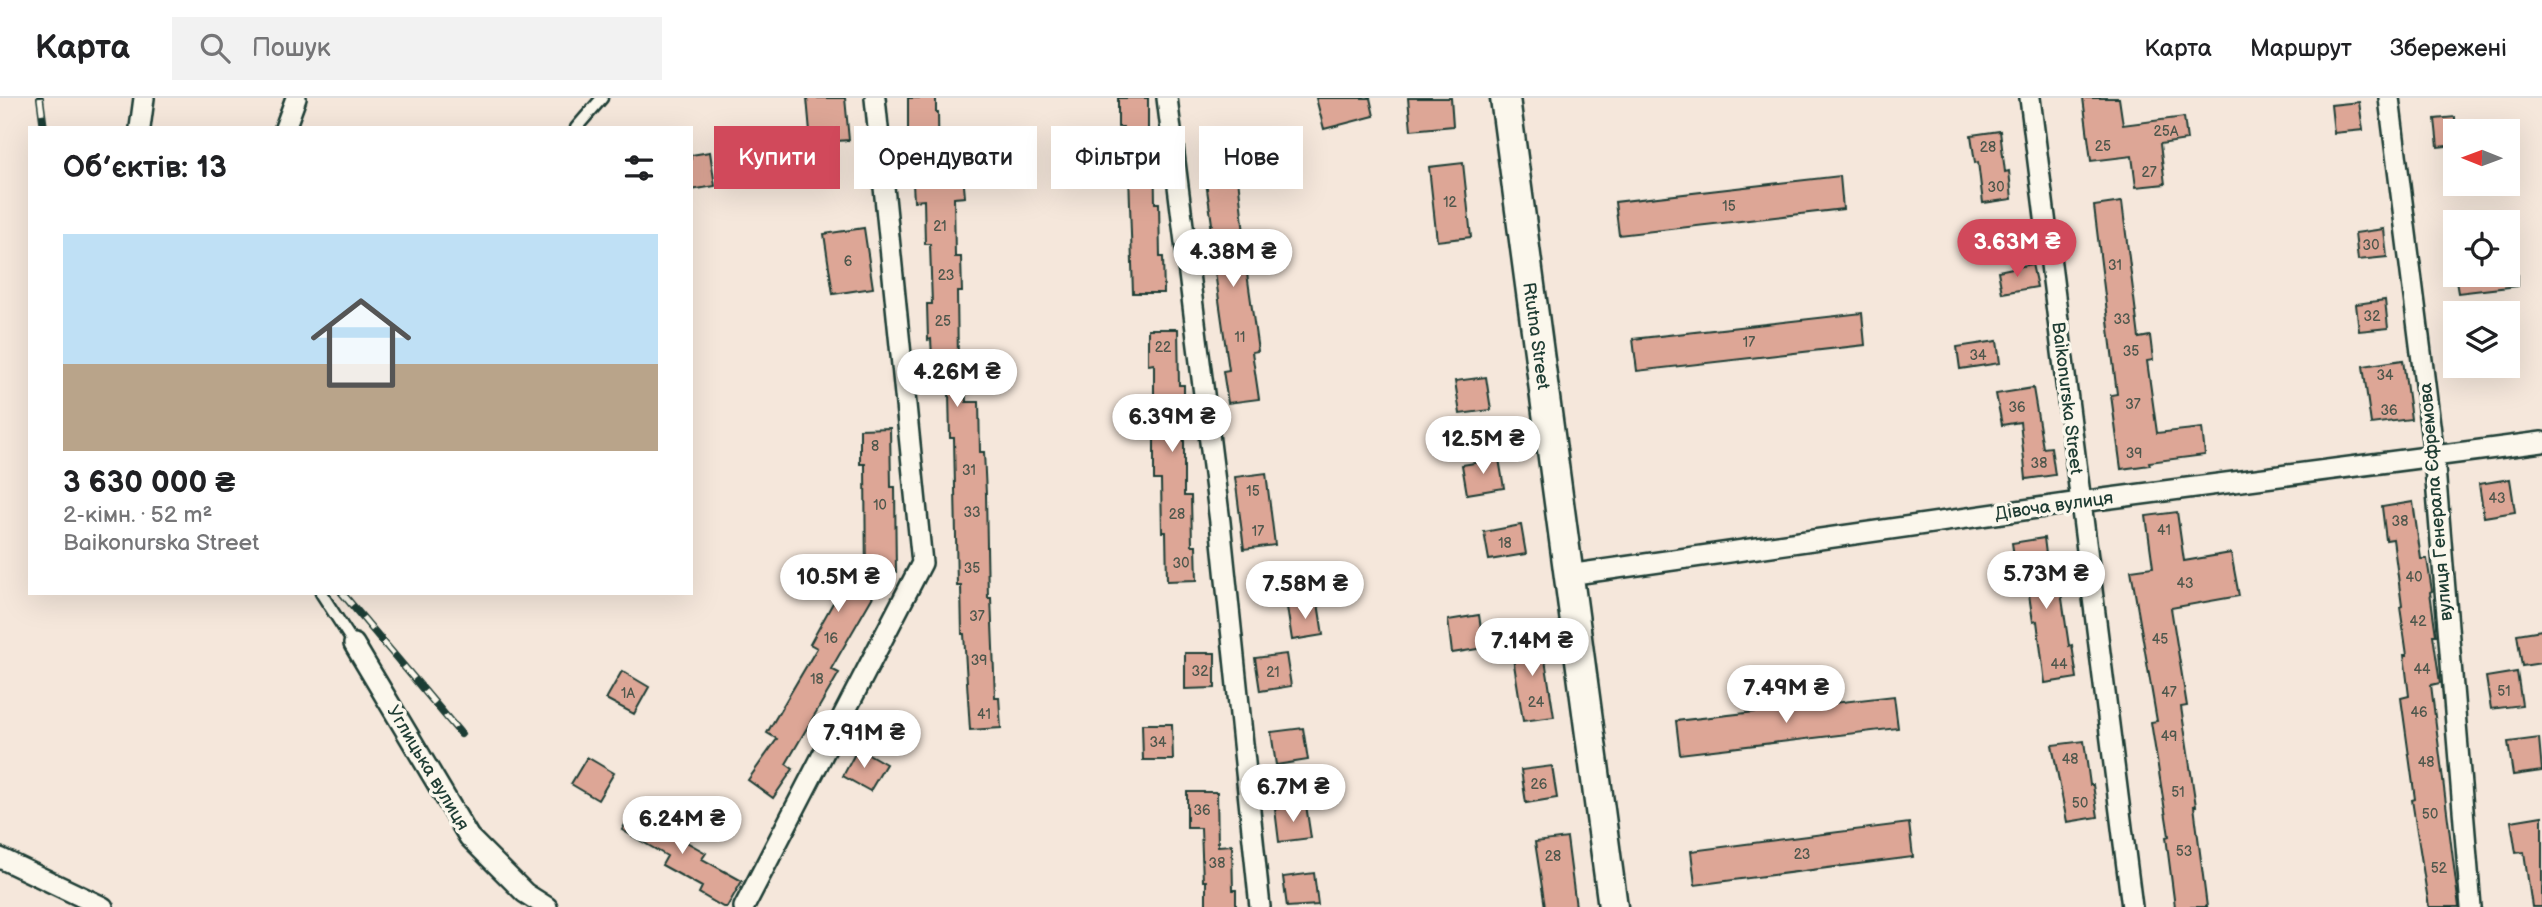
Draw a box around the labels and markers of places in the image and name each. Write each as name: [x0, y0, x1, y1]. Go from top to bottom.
pin: 3.63M ₴: [1952, 220, 2082, 279]
pin: 4.38M ₴: [1168, 230, 1298, 289]
pin: 4.26M ₴: [892, 350, 1022, 409]
pin: 6.39M ₴: [1107, 394, 1237, 454]
pin: 12.5M ₴: [1418, 416, 1548, 476]
pin: 5.73M ₴: [1981, 552, 2111, 611]
pin: 10.5M ₴: [773, 554, 903, 614]
pin: 7.58M ₴: [1240, 561, 1370, 621]
pin: 7.14M ₴: [1467, 618, 1597, 678]
pin: 7.49M ₴: [1721, 666, 1851, 725]
pin: 7.91M ₴: [799, 710, 929, 770]
pin: 6.7M ₴: [1236, 764, 1350, 824]
pin: 6.24M ₴: [617, 796, 747, 856]

